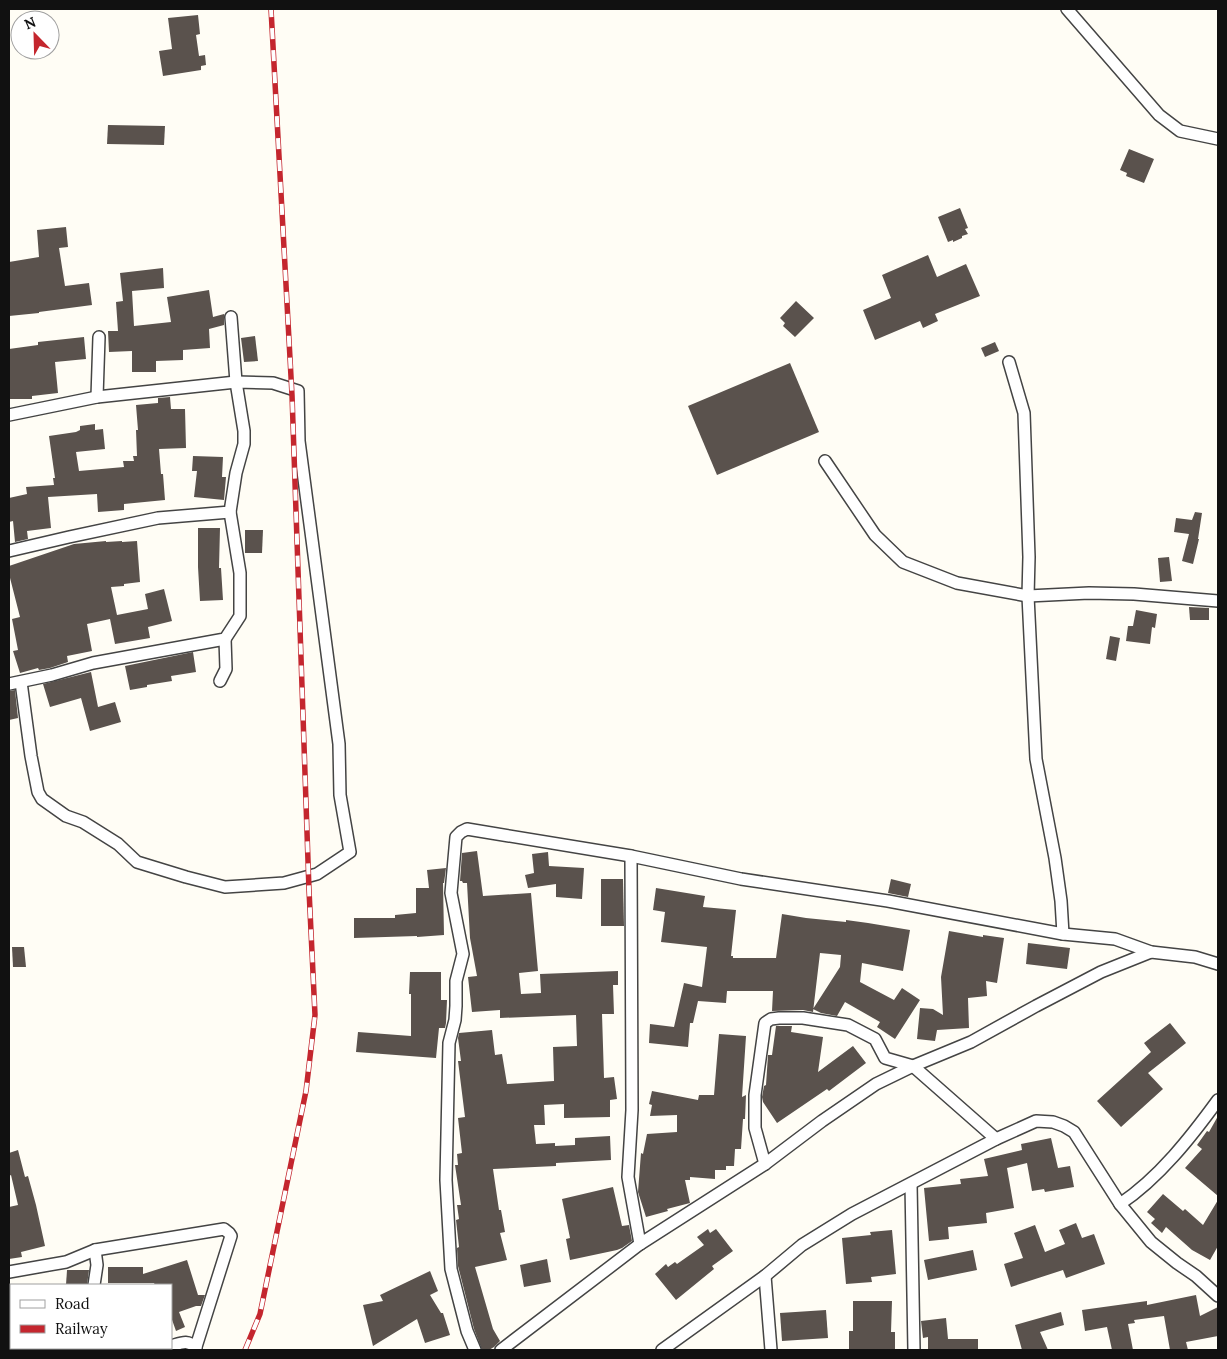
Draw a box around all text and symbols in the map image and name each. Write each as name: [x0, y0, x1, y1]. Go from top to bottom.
north arrow: [10, 10, 60, 60]
text: N: [21, 13, 39, 33]
legend: [10, 1284, 172, 1349]
text: Road: [55, 1294, 90, 1313]
text: Railway: [55, 1319, 108, 1338]

